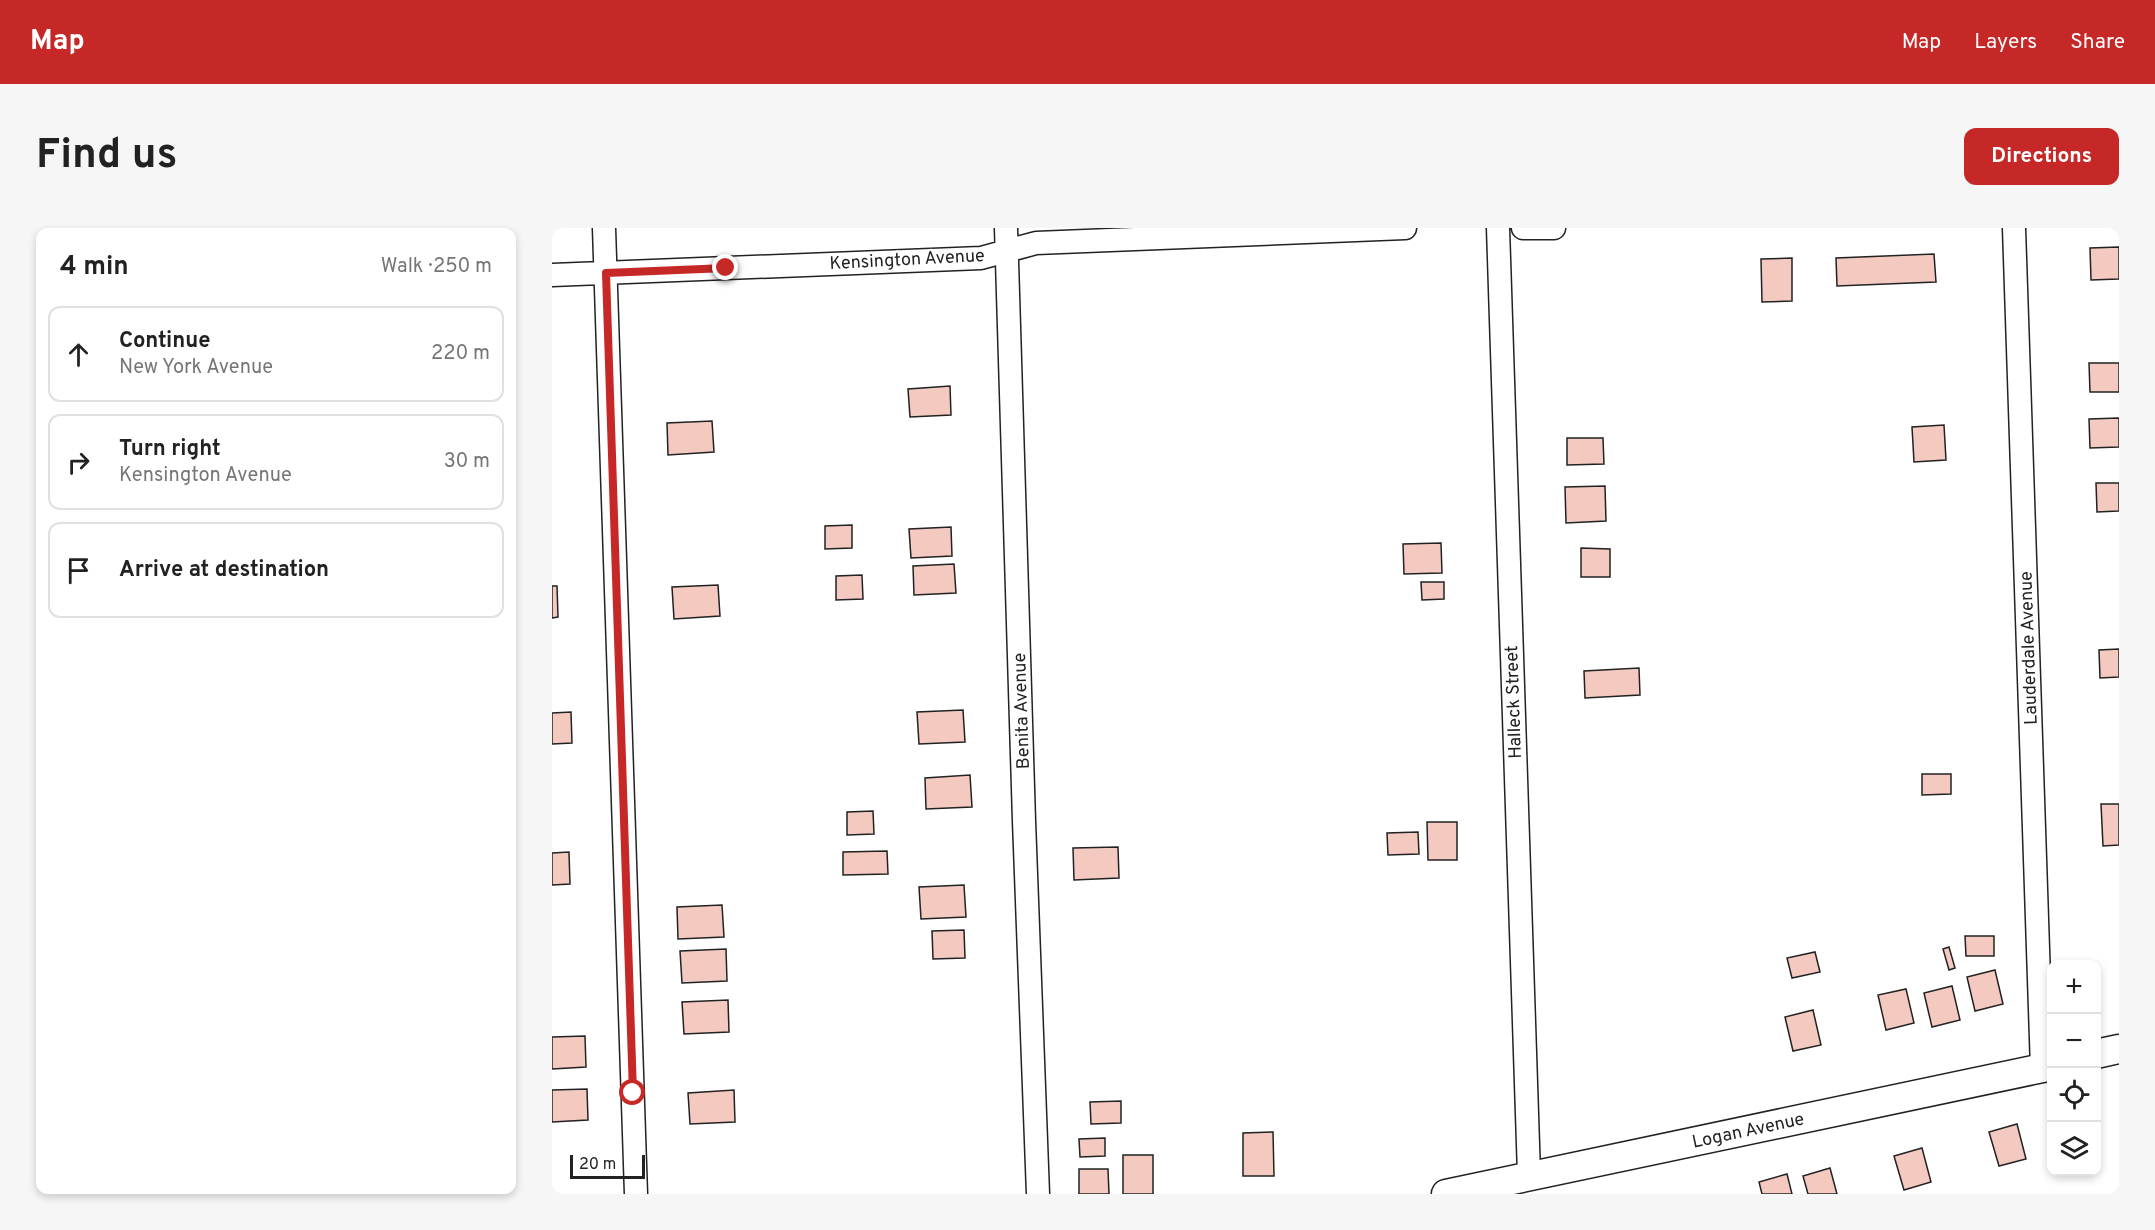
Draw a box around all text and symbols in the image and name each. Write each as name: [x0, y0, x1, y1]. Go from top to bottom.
text: Map: [30, 24, 85, 60]
text: Map: [1902, 29, 1941, 56]
text: Layers: [1974, 29, 2037, 56]
text: Share: [2070, 29, 2125, 56]
button: Directions: [1964, 128, 2119, 185]
text: Find us: [36, 130, 177, 183]
street label: Kensington Avenue: [829, 245, 985, 276]
text: 4 min: [60, 251, 129, 284]
text: Walk · 250 m: [381, 254, 492, 280]
route end: [712, 254, 738, 280]
text: Continue: [119, 328, 210, 355]
icon: ahead: [62, 338, 95, 371]
text: 220 m: [431, 341, 490, 367]
text: New York Avenue: [119, 355, 273, 381]
text: Turn right: [119, 436, 221, 463]
icon: right: [62, 446, 95, 479]
text: 30 m: [444, 449, 490, 475]
text: Kensington Avenue: [119, 463, 292, 489]
icon: arrive: [62, 554, 95, 587]
text: Arrive at destination: [119, 557, 329, 584]
street label: Lauderdale Avenue: [2015, 571, 2044, 725]
street label: Halleck Street: [1501, 645, 1528, 759]
street label: Benita Avenue: [1009, 652, 1036, 769]
map controls: [2047, 960, 2101, 1176]
button: +: [2047, 960, 2101, 1014]
button: −: [2047, 1014, 2101, 1068]
button: locate: [2047, 1068, 2101, 1122]
route start: [619, 1079, 645, 1105]
street label: Logan Avenue: [1690, 1108, 1807, 1155]
button: layers: [2047, 1122, 2101, 1176]
scale bar: [570, 1152, 645, 1180]
text: 20 m: [579, 1155, 616, 1175]

